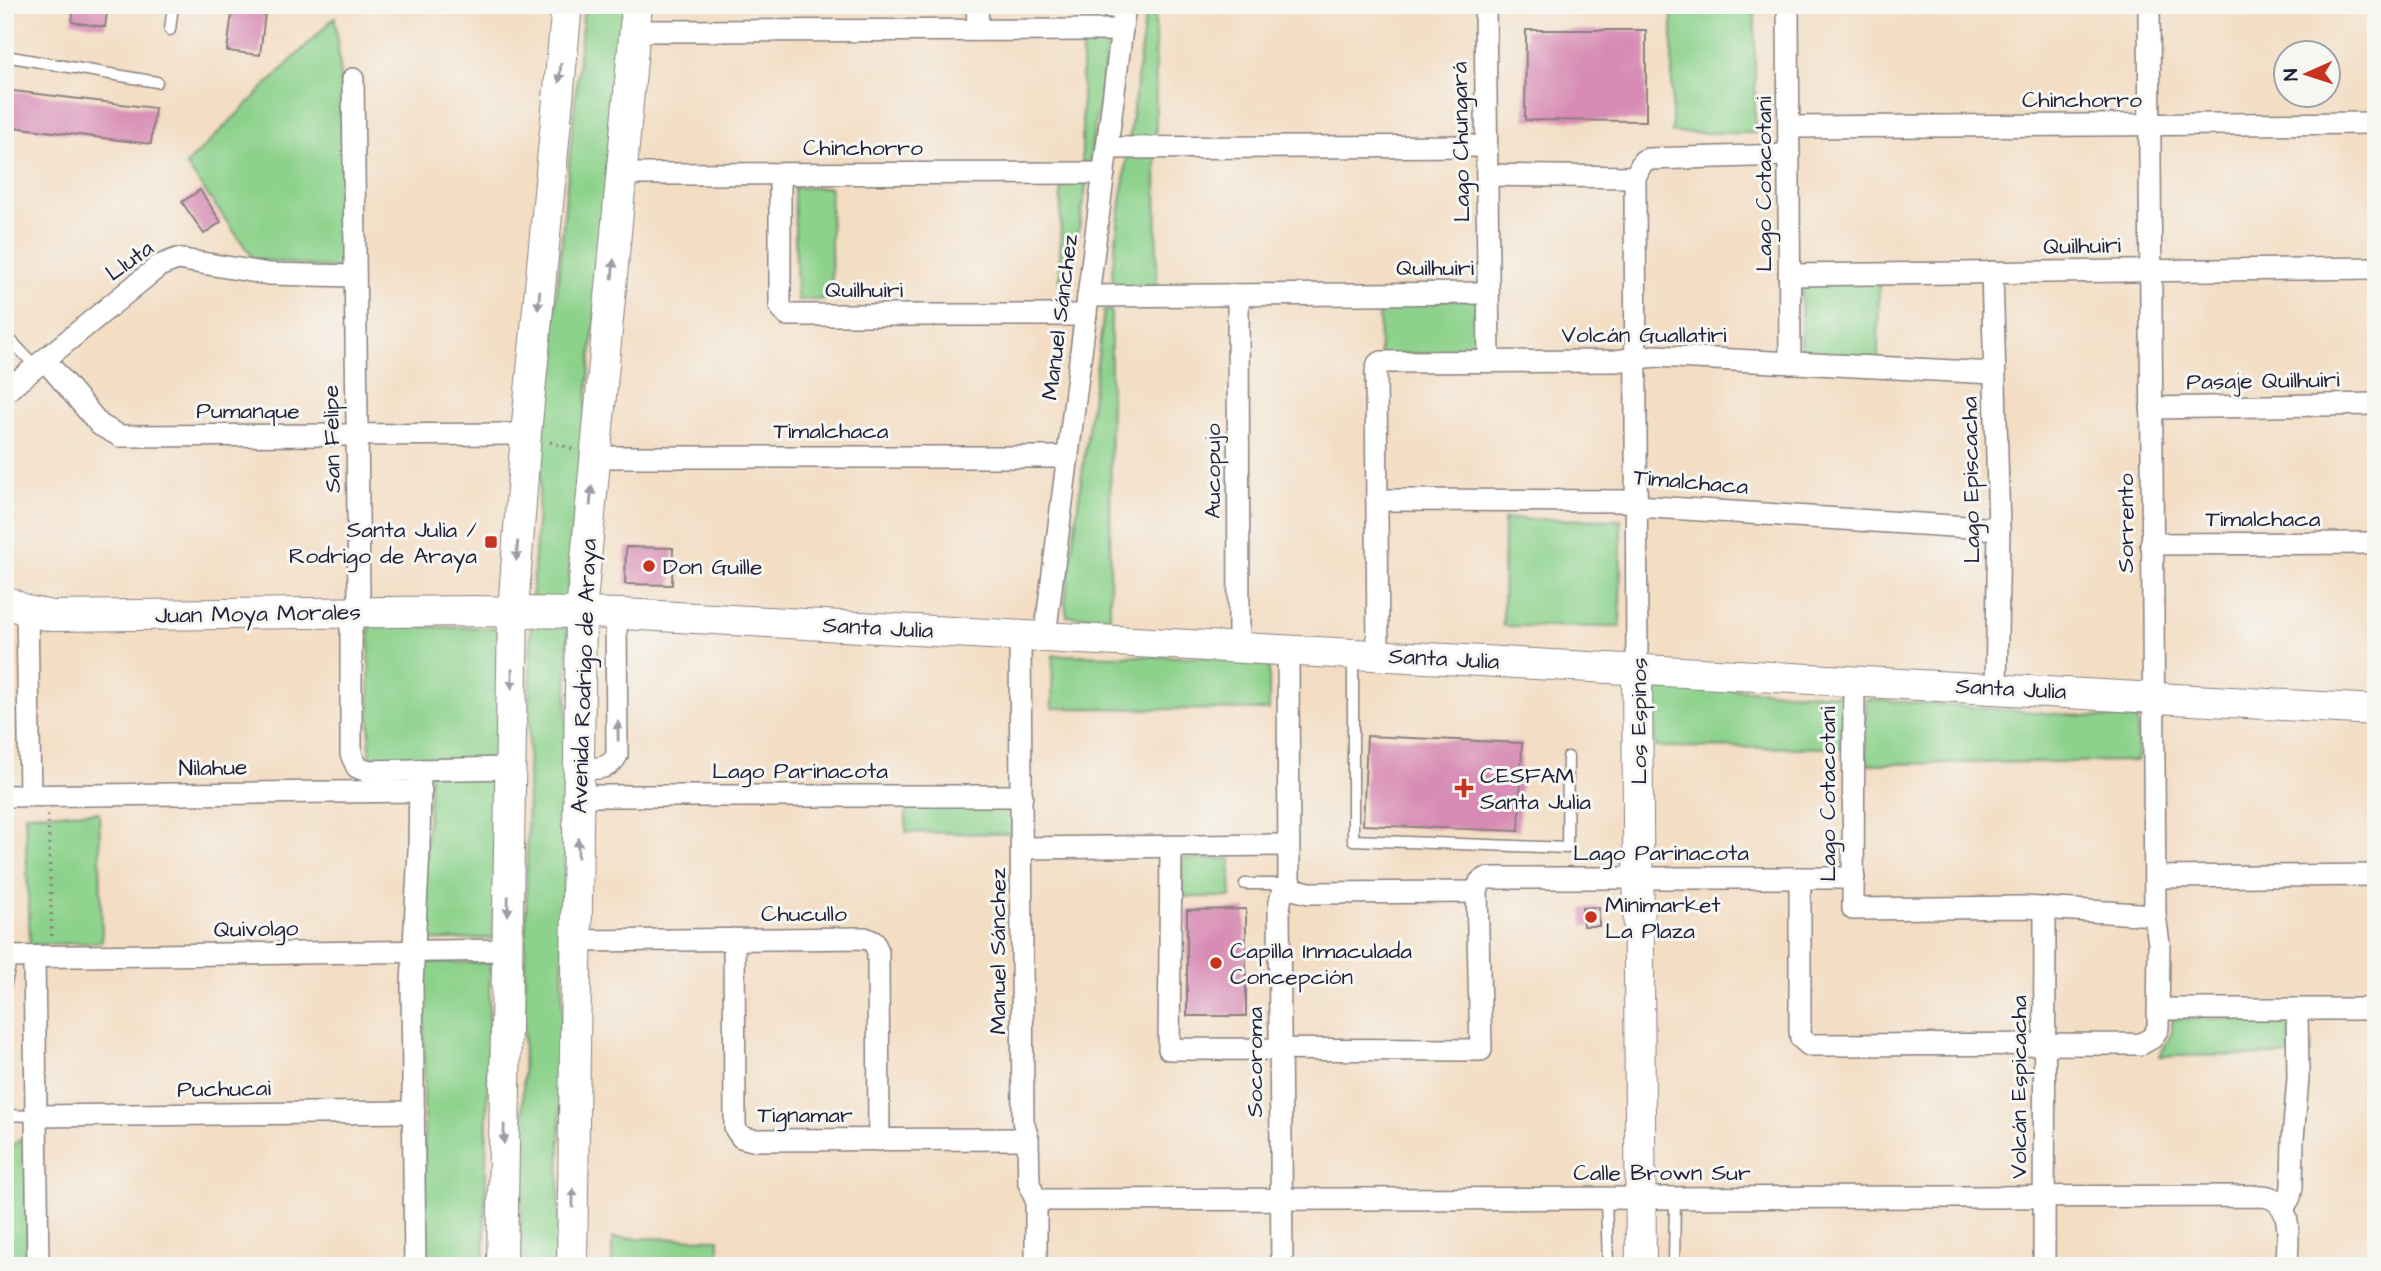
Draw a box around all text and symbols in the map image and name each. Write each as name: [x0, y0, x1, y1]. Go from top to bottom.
north arrow: [2272, 38, 2342, 108]
street label: Lago Chungará: [1444, 61, 1479, 222]
one-way arrow: [555, 62, 566, 84]
text: N: [2278, 68, 2305, 81]
street label: Chinchorro: [2022, 84, 2142, 116]
street label: Lago Cotacotani: [1748, 96, 1781, 272]
street label: Chinchorro: [803, 132, 923, 164]
street label: Quilhuiri: [2043, 229, 2122, 263]
street label: Lluta: [99, 232, 160, 289]
street label: Manuel Sánchez: [1034, 232, 1086, 402]
street label: Quilhuiri: [1396, 252, 1474, 284]
one-way arrow: [607, 258, 618, 280]
street label: Quilhuiri: [825, 274, 903, 306]
one-way arrow: [533, 289, 544, 311]
street label: Volcán Guallatiri: [1561, 319, 1727, 351]
street label: Pasaje Quilhuiri: [2186, 364, 2340, 398]
street label: San Felipe: [315, 385, 349, 493]
street label: Pumanque: [196, 395, 300, 427]
street label: Lago Episcacha: [1954, 396, 1989, 564]
street label: Timalchaca: [774, 415, 889, 447]
street label: Aucopujo: [1197, 423, 1229, 519]
street label: Timalchaca: [1632, 461, 1750, 503]
street label: Sorrento: [2110, 473, 2142, 573]
one-way arrow: [586, 485, 597, 507]
street label: Timalchaca: [2206, 503, 2321, 535]
place label: Santa Julia / Rodrigo de Araya: [289, 514, 477, 573]
marker: Santa Julia / Rodrigo de Araya: [483, 534, 499, 550]
street label: Avenida Rodrigo de Araya: [563, 538, 606, 814]
one-way arrow: [511, 540, 522, 562]
place label: Don Guille: [663, 551, 762, 583]
marker: Don Guille: [641, 558, 657, 574]
street label: Juan Moya Morales: [155, 596, 361, 633]
street label: Santa Julia: [822, 609, 934, 647]
street label: Santa Julia: [1388, 640, 1500, 678]
street label: Los Espinos: [1623, 657, 1655, 785]
one-way arrow: [506, 668, 517, 690]
street label: Santa Julia: [1955, 670, 2067, 708]
street label: Lago Cotacotani: [1812, 706, 1845, 882]
one-way arrow: [612, 720, 624, 742]
street label: Nilahue: [178, 751, 248, 785]
street label: Lago Parinacota: [712, 755, 888, 788]
place label: CESFAM Santa Julia: [1480, 760, 1591, 818]
marker: CESFAM Santa Julia: [1454, 778, 1474, 798]
one-way arrow: [572, 836, 583, 858]
street label: Lago Parinacota: [1573, 837, 1749, 870]
street label: Manuel Sánchez: [982, 867, 1014, 1034]
place label: Minimarket La Plaza: [1605, 889, 1721, 947]
one-way arrow: [502, 895, 514, 917]
street label: Chucullo: [761, 898, 847, 930]
marker: Minimarket La Plaza: [1583, 909, 1599, 925]
street label: Quivolgo: [213, 912, 299, 947]
place label: Capilla Inmaculada Concepción: [1230, 935, 1412, 993]
marker: Capilla Inmaculada Concepción: [1208, 955, 1224, 971]
street label: Volcán Espicacha: [2003, 995, 2035, 1179]
street label: Socoroma: [1239, 1006, 1271, 1117]
street label: Puchucai: [177, 1072, 272, 1106]
street label: Tignamar: [757, 1099, 853, 1132]
one-way arrow: [498, 1123, 510, 1145]
street label: Calle Brown Sur: [1573, 1157, 1751, 1189]
one-way arrow: [567, 1186, 579, 1208]

